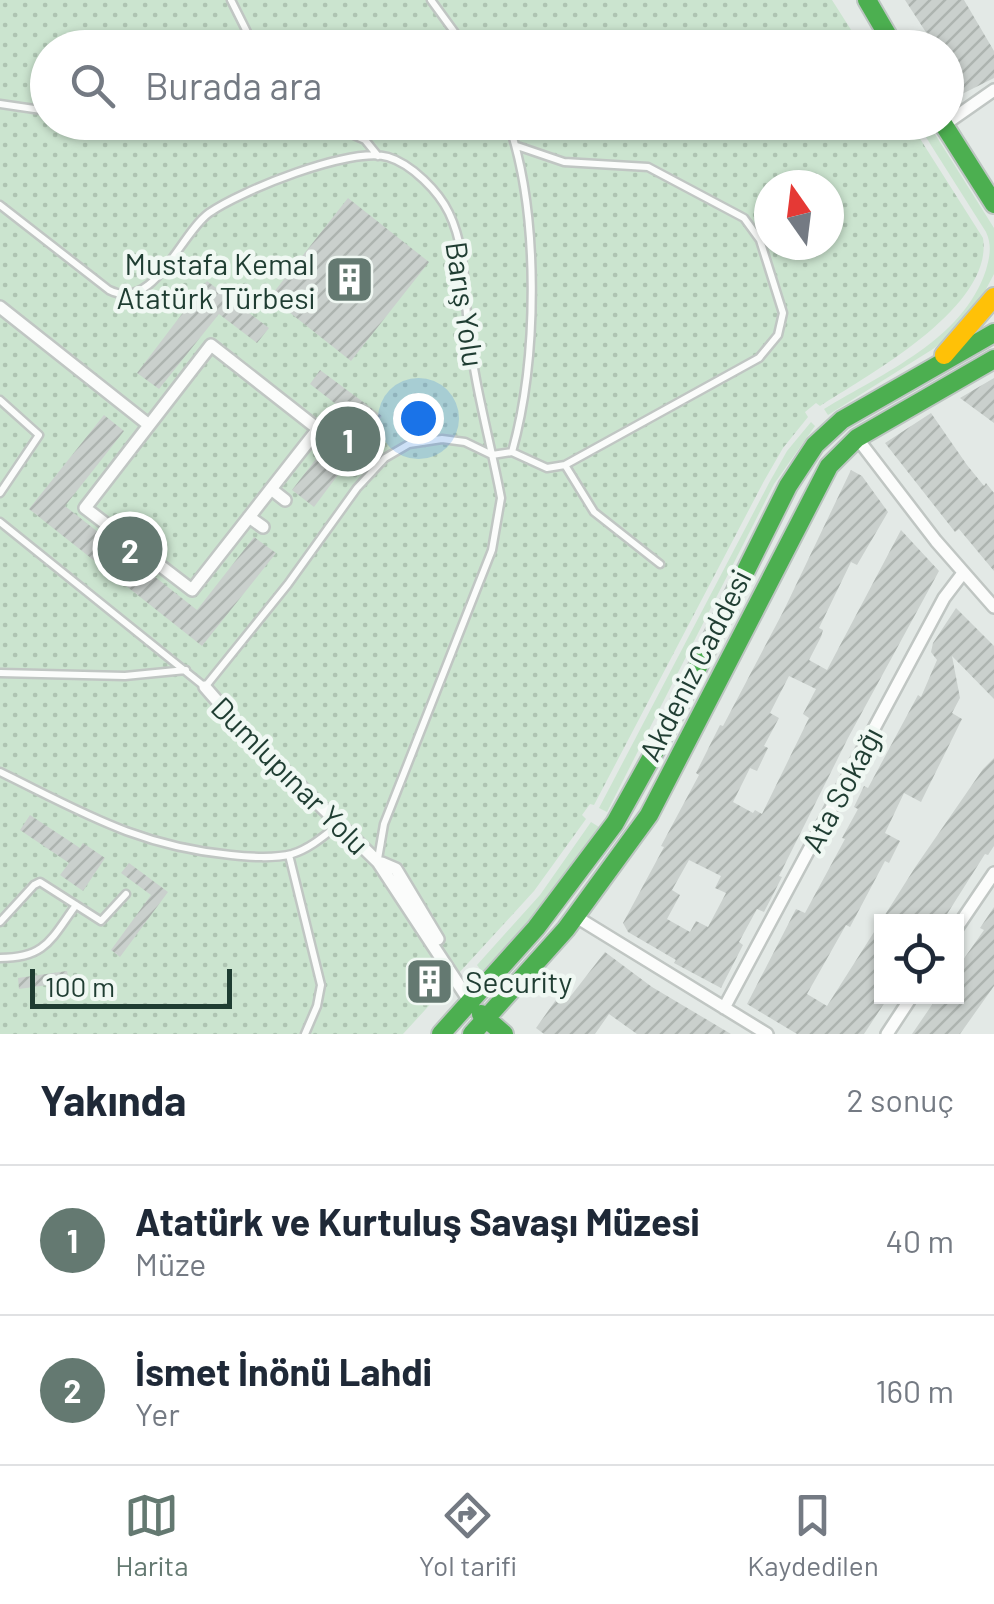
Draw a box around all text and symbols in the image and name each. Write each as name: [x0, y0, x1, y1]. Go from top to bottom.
search box: [30, 30, 964, 140]
icon: search: [65, 58, 120, 113]
text: Burada ara: [145, 62, 322, 108]
north arrow: [754, 170, 844, 260]
street label: Barış Yolu: [439, 239, 493, 369]
place label: Mustafa Kemal Atatürk Türbesi: [116, 245, 315, 315]
building icon: Mustafa Kemal Atatürk Türbesi: [324, 254, 376, 306]
your location: [393, 393, 444, 444]
pin: 1: [316, 402, 380, 476]
pin: 2: [98, 512, 162, 586]
street label: Akdeniz Caddesi: [630, 563, 758, 767]
street label: Dumlupınar Yolu: [205, 689, 377, 861]
street label: Ata Sokağı: [793, 720, 889, 858]
map controls: [874, 914, 964, 1004]
button: locate: [874, 914, 964, 1004]
building icon: Security: [404, 955, 456, 1007]
place label: Security: [465, 963, 572, 999]
scale bar: [30, 964, 232, 1008]
text: 100 m: [45, 969, 115, 1003]
text: Yakında: [40, 1074, 186, 1124]
text: 2 sonuç: [847, 1080, 954, 1118]
text: Atatürk ve Kurtuluş Savaşı Müzesi: [135, 1198, 700, 1244]
text: 1: [67, 1221, 78, 1259]
text: 40 m: [885, 1221, 954, 1259]
text: Müze: [135, 1244, 206, 1282]
text: İsmet İnönü Lahdi: [135, 1348, 432, 1394]
text: 2: [64, 1371, 81, 1409]
text: 160 m: [875, 1371, 954, 1409]
text: Yer: [135, 1394, 180, 1432]
tab: Harita: [115, 1488, 188, 1582]
tab: Yol tarifi: [419, 1488, 517, 1582]
tab: Kaydedilen: [747, 1488, 879, 1582]

